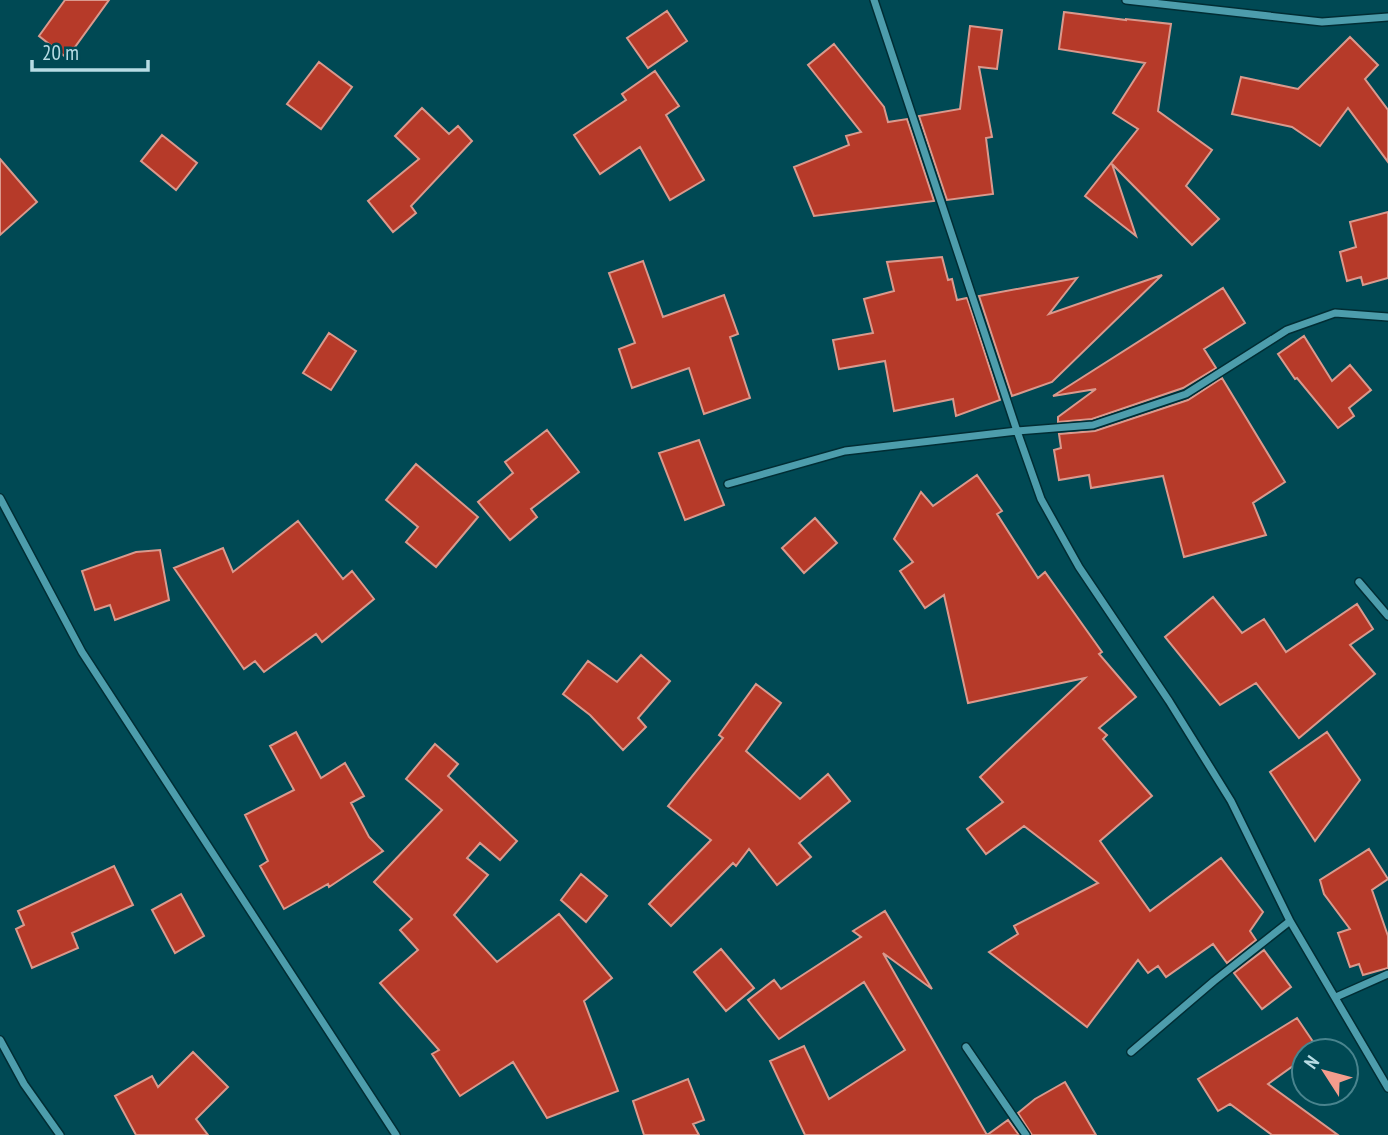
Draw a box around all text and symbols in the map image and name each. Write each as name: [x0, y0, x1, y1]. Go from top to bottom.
scale bar: [32, 28, 147, 72]
text: 20 m: [42, 39, 79, 66]
north arrow: [1290, 1037, 1360, 1107]
text: N: [1299, 1051, 1324, 1073]

